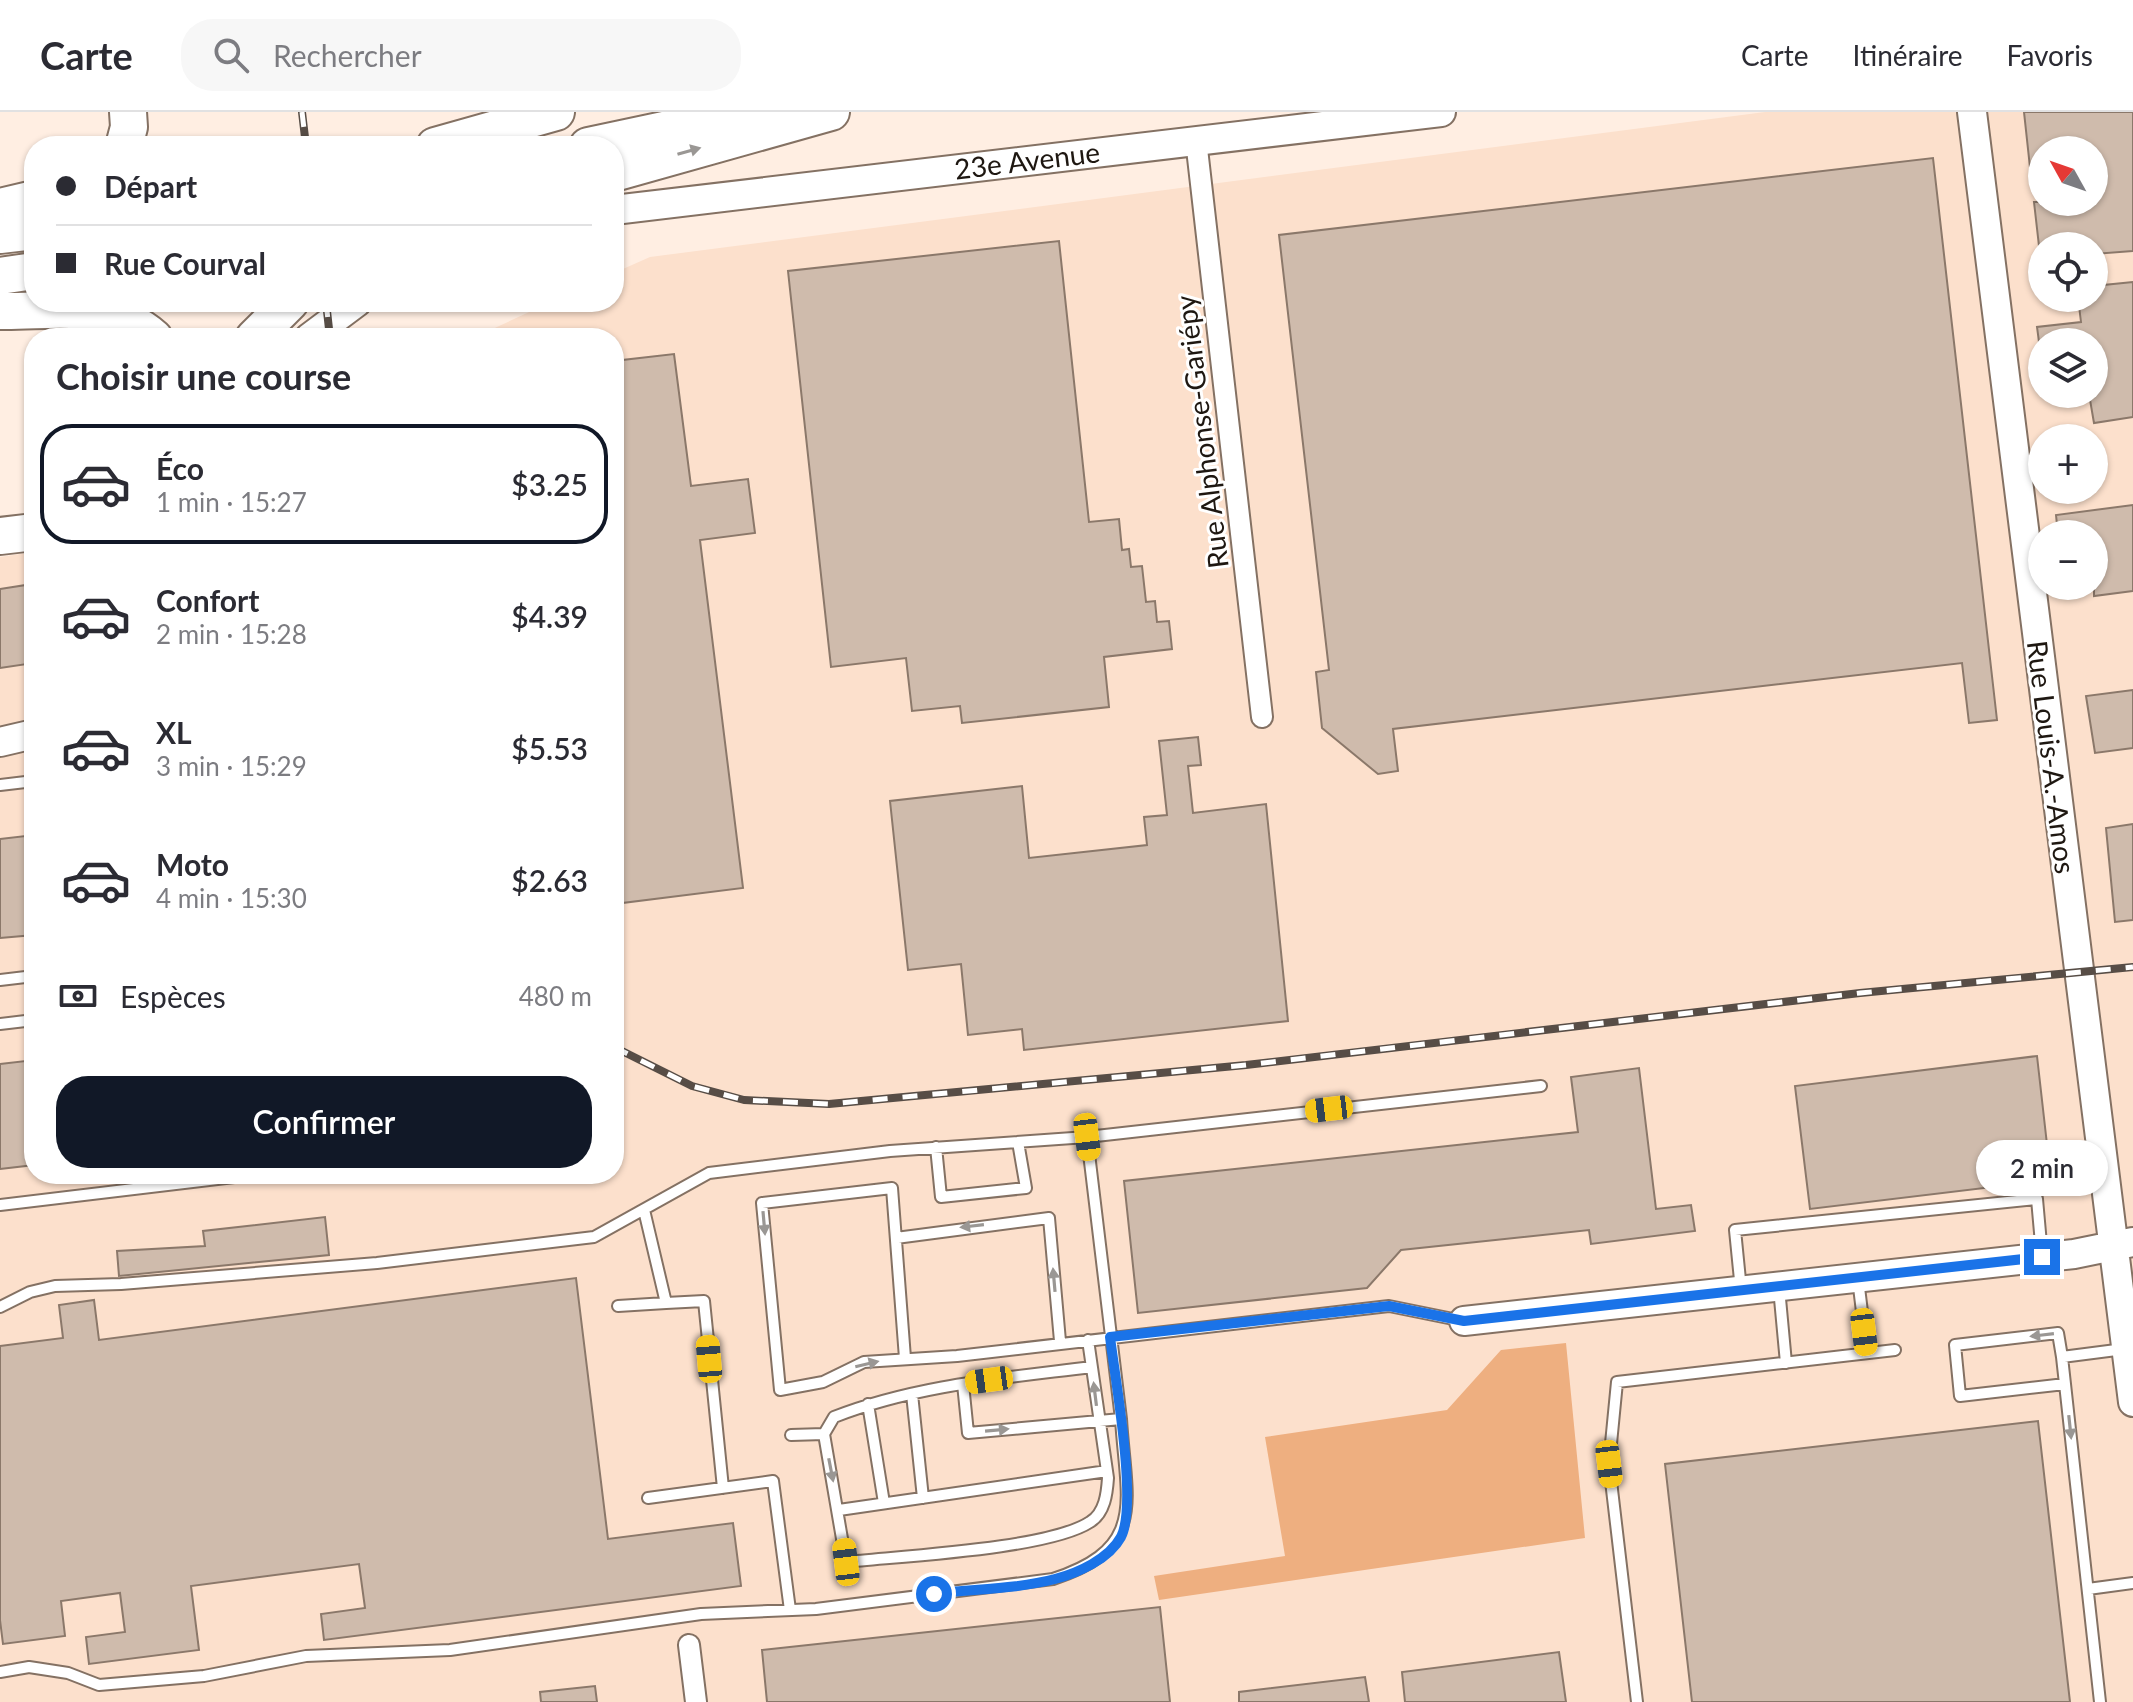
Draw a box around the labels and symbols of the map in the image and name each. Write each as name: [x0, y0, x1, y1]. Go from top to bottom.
street label: 23e Avenue: [952, 134, 1102, 186]
north arrow: [2028, 136, 2108, 216]
one-way arrow: [677, 144, 701, 157]
street label: Rue Alphonse-Gariépy: [1167, 293, 1235, 571]
street label: Rue Louis-A.-Amos: [2021, 639, 2083, 875]
car: [1304, 1094, 1354, 1124]
car: [1072, 1112, 1102, 1162]
callout: 2 min: [1976, 1141, 2108, 1197]
one-way arrow: [758, 1211, 771, 1236]
one-way arrow: [959, 1220, 984, 1233]
route end: [2024, 1239, 2060, 1275]
one-way arrow: [1048, 1267, 1061, 1292]
car: [1849, 1307, 1879, 1357]
one-way arrow: [2029, 1329, 2054, 1342]
car: [695, 1334, 723, 1384]
one-way arrow: [855, 1357, 880, 1370]
car: [964, 1365, 1014, 1395]
one-way arrow: [1088, 1382, 1101, 1407]
one-way arrow: [2063, 1415, 2076, 1440]
one-way arrow: [985, 1424, 1010, 1437]
car: [1594, 1439, 1624, 1489]
one-way arrow: [826, 1458, 838, 1483]
car: [831, 1537, 861, 1587]
route start: [916, 1576, 952, 1612]

